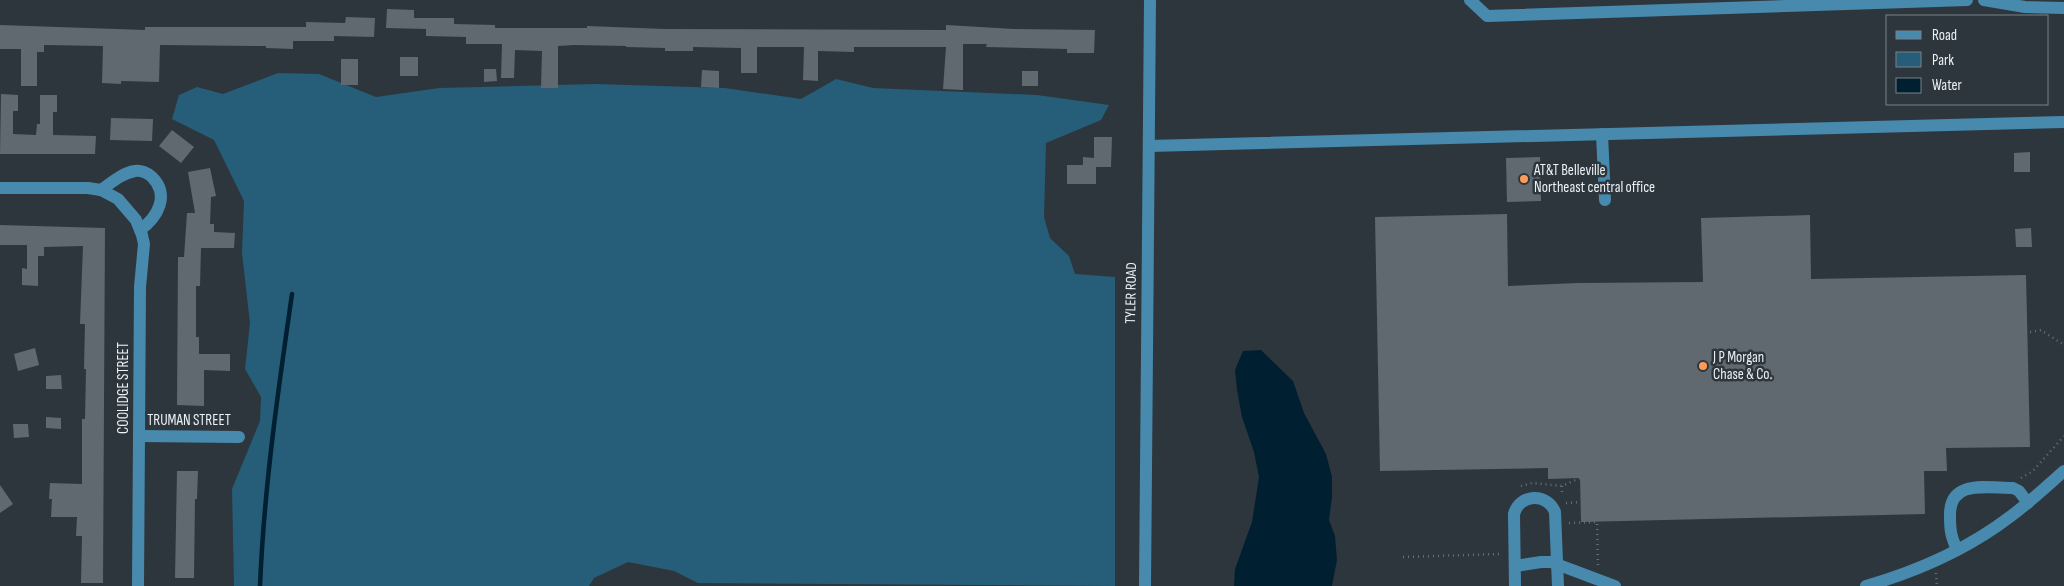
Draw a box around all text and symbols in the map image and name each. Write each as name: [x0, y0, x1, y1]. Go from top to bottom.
legend: [1886, 15, 2049, 105]
text: Road: [1932, 26, 1957, 45]
text: Park: [1932, 51, 1954, 70]
text: Water: [1932, 76, 1963, 95]
place label: AT&T Belleville Northeast central office: [1533, 161, 1655, 197]
marker: AT&T Belleville Northeast central office: [1518, 173, 1530, 185]
street label: TYLER ROAD: [1121, 262, 1141, 324]
street label: COOLIDGE STREET: [114, 342, 133, 434]
place label: J P Morgan Chase & Co.: [1712, 348, 1772, 384]
marker: J P Morgan Chase & Co.: [1697, 360, 1709, 372]
street label: TRUMAN STREET: [147, 411, 231, 430]

